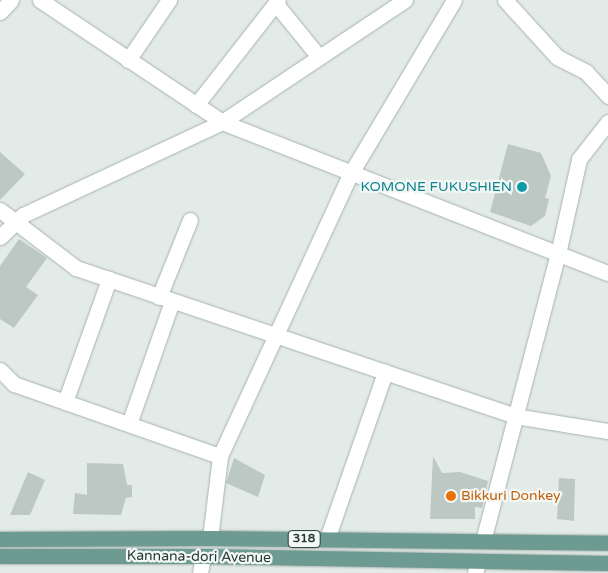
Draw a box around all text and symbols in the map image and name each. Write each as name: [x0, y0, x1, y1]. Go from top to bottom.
place label: KOMONE FUKUSHIEN: [360, 179, 512, 195]
marker: KOMONE FUKUSHIEN: [516, 181, 528, 193]
place label: Bikkuri Donkey: [461, 488, 561, 504]
marker: Bikkuri Donkey: [445, 490, 457, 502]
road number: 318: [286, 530, 322, 548]
street label: Kannana-dori Avenue: [127, 547, 271, 567]

